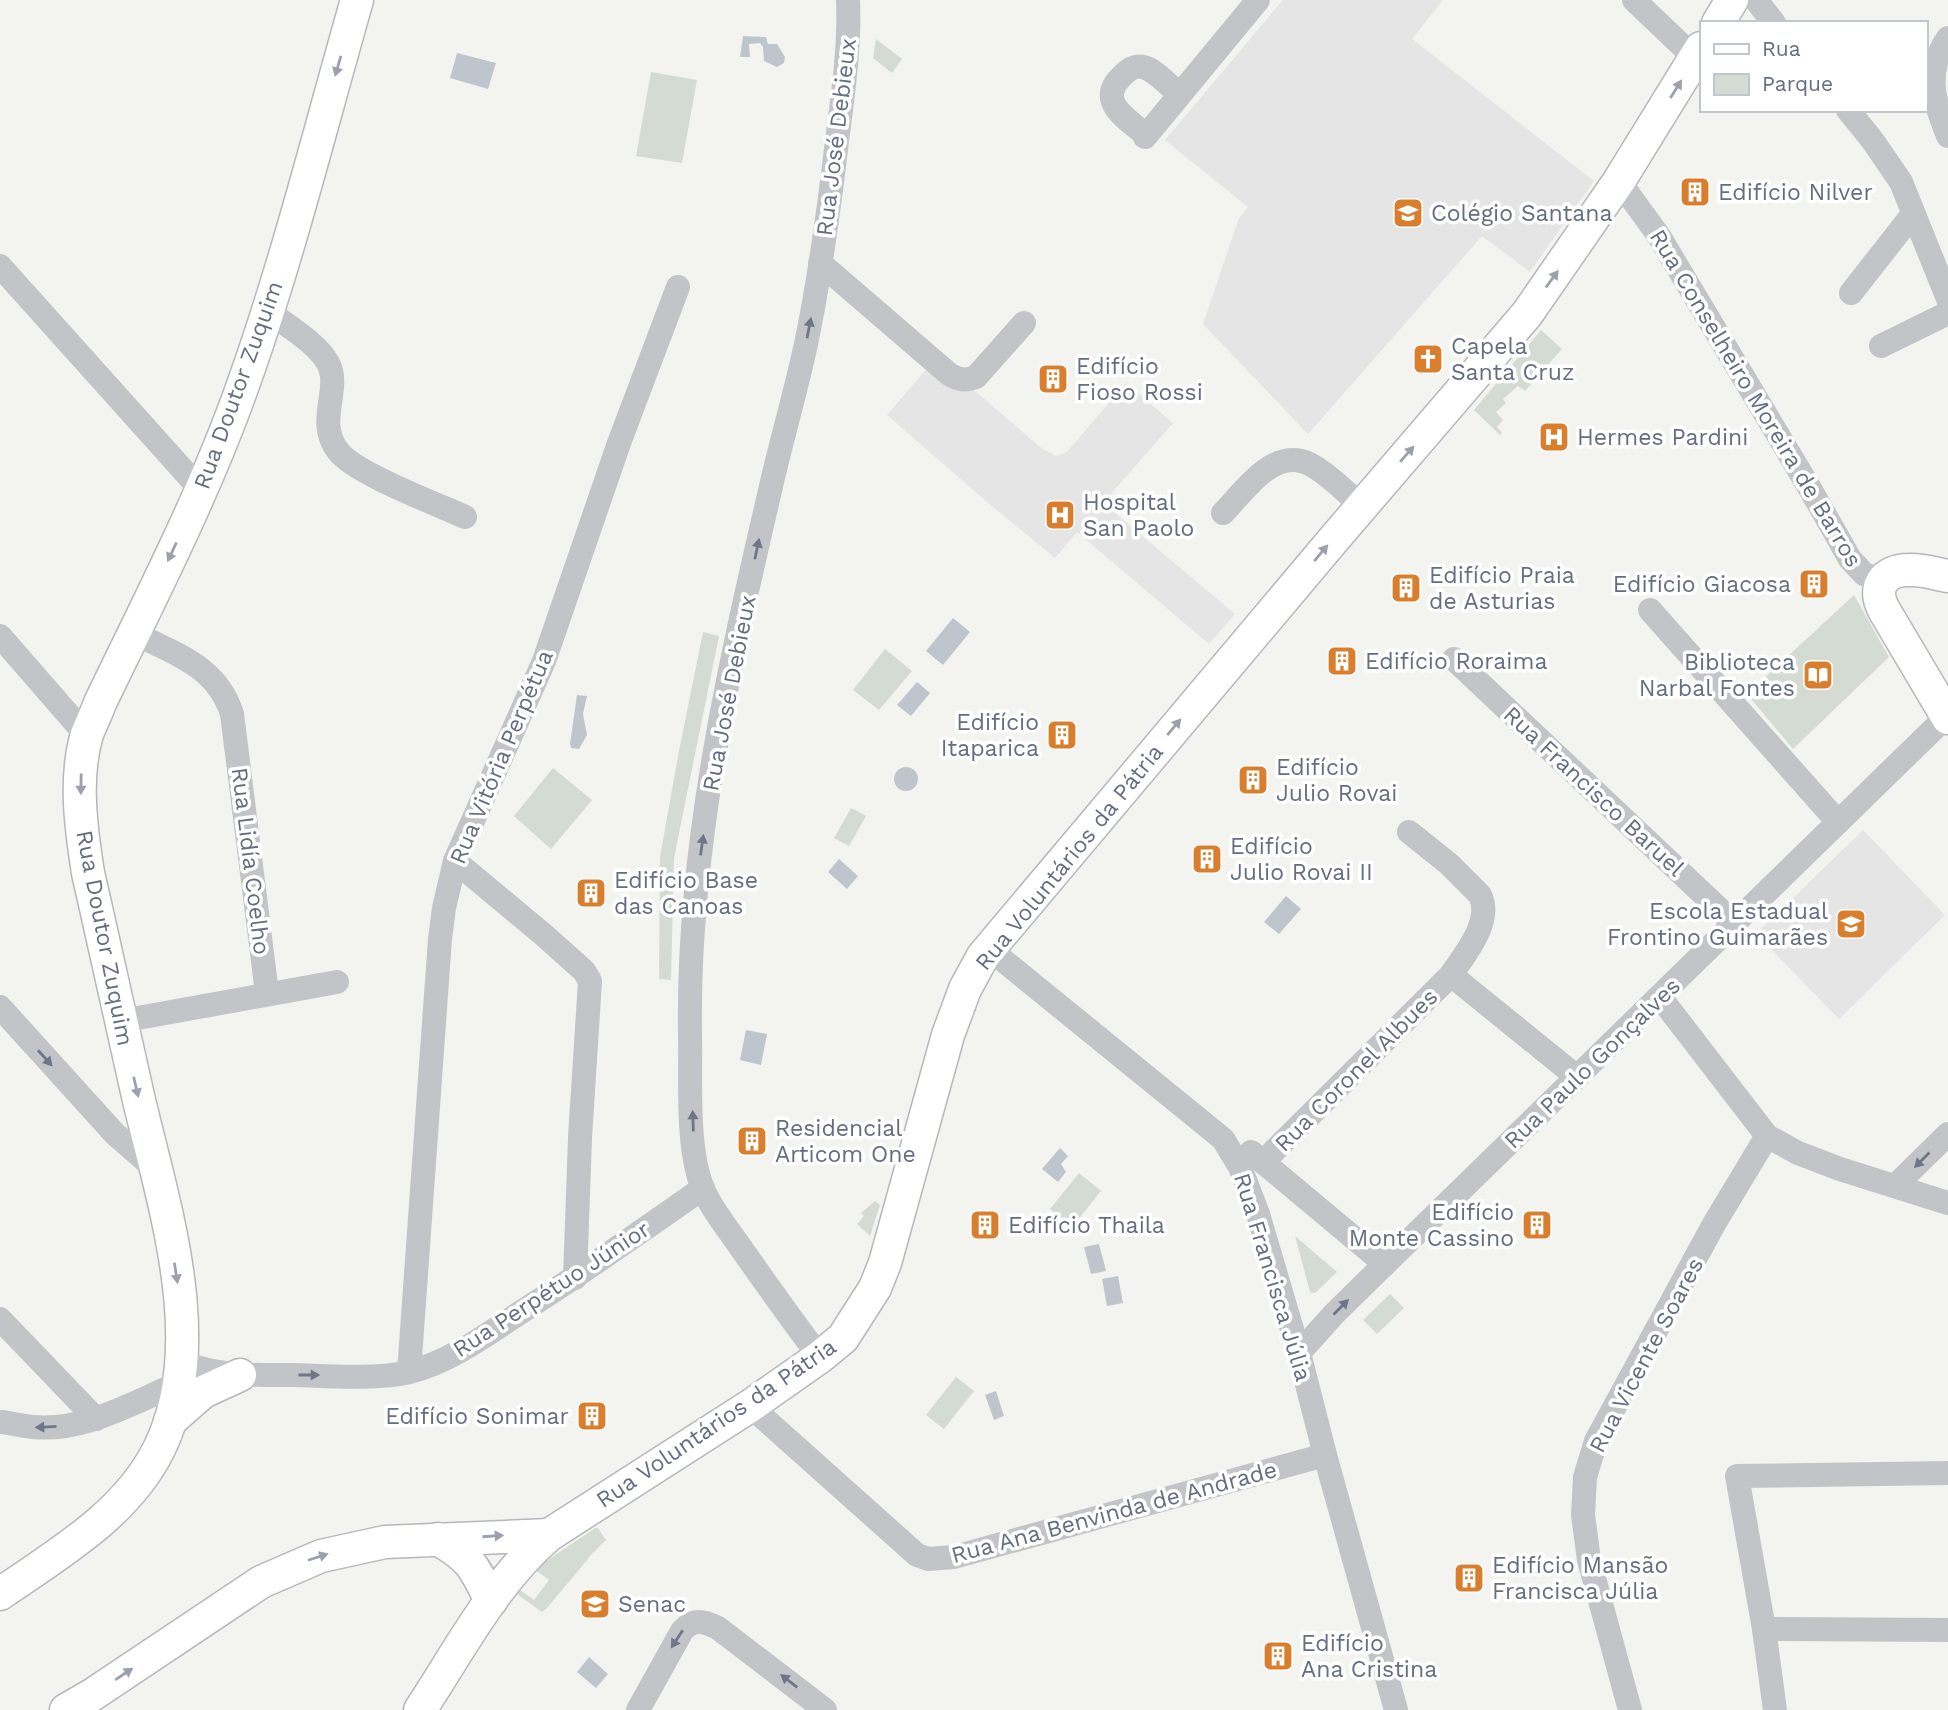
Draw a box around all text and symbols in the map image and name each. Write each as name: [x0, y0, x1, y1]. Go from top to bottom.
legend: [1700, 21, 1927, 112]
text: Rua: [1762, 36, 1801, 61]
street label: Rua José Debieux: [811, 37, 862, 237]
one-way arrow: [332, 55, 343, 77]
text: Parque: [1762, 71, 1833, 96]
one-way arrow: [1670, 79, 1682, 98]
building icon: Edifício Nilver: [1678, 175, 1712, 209]
place label: Edifício Nilver: [1718, 179, 1873, 206]
school or university icon: Colégio Santana: [1391, 196, 1425, 230]
place label: Colégio Santana: [1431, 200, 1612, 227]
street label: Rua Conselheiro Moreira de Barros: [1644, 225, 1867, 572]
one-way arrow: [1545, 270, 1559, 288]
street label: Rua Doutor Zuquim: [188, 278, 289, 493]
one-way arrow: [803, 317, 814, 339]
place label: Capela Santa Cruz: [1451, 333, 1574, 386]
church icon: Capela Santa Cruz: [1411, 342, 1445, 376]
place label: Edifício Fioso Rossi: [1076, 353, 1203, 406]
building icon: Edifício Fioso Rossi: [1036, 362, 1070, 396]
hospital icon: Hermes Pardini: [1537, 420, 1571, 454]
place label: Hermes Pardini: [1577, 424, 1748, 451]
one-way arrow: [1399, 445, 1415, 463]
place label: Hospital San Paolo: [1083, 489, 1194, 542]
hospital icon: Hospital San Paolo: [1043, 498, 1077, 532]
one-way arrow: [751, 538, 762, 560]
one-way arrow: [166, 542, 178, 562]
one-way arrow: [1313, 545, 1328, 562]
place label: Edifício Praia de Asturias: [1429, 562, 1575, 615]
building icon: Edifício Giacosa: [1797, 567, 1831, 601]
building icon: Edifício Praia de Asturias: [1389, 571, 1423, 605]
place label: Edifício Giacosa: [1613, 571, 1791, 598]
street label: Rua José Debieux: [697, 593, 762, 793]
building icon: Edifício Roraima: [1325, 644, 1359, 678]
street label: Rua Vitória Perpétua: [444, 646, 559, 868]
place label: Edifício Roraima: [1365, 648, 1547, 675]
place label: Biblioteca Narbal Fontes: [1639, 649, 1795, 702]
library icon: Biblioteca Narbal Fontes: [1801, 658, 1835, 692]
street label: Rua Francisco Baruel: [1498, 701, 1689, 882]
place label: Edifício Itaparica: [941, 709, 1039, 762]
building icon: Edifício Itaparica: [1045, 718, 1079, 752]
one-way arrow: [1167, 719, 1182, 737]
street label: Rua Voluntários da Pátria: [970, 739, 1169, 976]
place label: Edifício Julio Rovai: [1276, 754, 1397, 807]
building icon: Edifício Julio Rovai: [1236, 763, 1270, 797]
street label: Rua Lidía Coelho: [226, 766, 275, 956]
one-way arrow: [75, 774, 86, 796]
street label: Rua Doutor Zuquim: [70, 828, 139, 1048]
place label: Edifício Julio Rovai II: [1230, 833, 1373, 886]
one-way arrow: [697, 834, 708, 856]
building icon: Edifício Julio Rovai II: [1190, 842, 1224, 876]
place label: Edifício Base das Canoas: [614, 867, 758, 920]
building icon: Edifício Base das Canoas: [574, 876, 608, 910]
place label: Escola Estadual Frontino Guimarães: [1607, 898, 1828, 951]
school or university icon: Escola Estadual Frontino Guimarães: [1834, 907, 1868, 941]
street label: Rua Paulo Gonçalves: [1499, 972, 1686, 1154]
street label: Rua Coronel Albues: [1269, 983, 1443, 1157]
one-way arrow: [37, 1049, 53, 1066]
one-way arrow: [131, 1076, 142, 1098]
one-way arrow: [687, 1110, 698, 1132]
place label: Residencial Articom One: [775, 1115, 916, 1168]
building icon: Residencial Articom One: [735, 1124, 769, 1158]
one-way arrow: [1913, 1151, 1930, 1168]
street label: Rua Francisca Júlia: [1228, 1170, 1317, 1384]
place label: Edifício Monte Cassino: [1349, 1199, 1514, 1252]
building icon: Edifício Thaila: [968, 1208, 1002, 1242]
building icon: Edifício Monte Cassino: [1520, 1208, 1554, 1242]
place label: Edifício Thaila: [1008, 1212, 1165, 1239]
street label: Rua Perpétuo Júnior: [448, 1216, 655, 1363]
street label: Rua Vicente Soares: [1584, 1253, 1709, 1457]
one-way arrow: [171, 1262, 182, 1284]
one-way arrow: [1332, 1300, 1349, 1316]
street label: Rua Voluntários da Pátria: [591, 1333, 841, 1514]
one-way arrow: [298, 1369, 320, 1381]
building icon: Edifício Sonimar: [575, 1399, 609, 1433]
place label: Edifício Sonimar: [385, 1403, 569, 1430]
one-way arrow: [35, 1421, 57, 1432]
street label: Rua Ana Benvinda de Andrade: [948, 1456, 1280, 1569]
one-way arrow: [483, 1531, 505, 1542]
one-way arrow: [308, 1551, 329, 1562]
place label: Edifício Mansão Francisca Júlia: [1492, 1552, 1668, 1605]
building icon: Edifício Mansão Francisca Júlia: [1452, 1561, 1486, 1595]
school or university icon: Senac: [578, 1587, 612, 1621]
place label: Senac: [618, 1591, 686, 1618]
one-way arrow: [670, 1629, 683, 1649]
place label: Edifício Ana Cristina: [1301, 1630, 1437, 1683]
building icon: Edifício Ana Cristina: [1261, 1639, 1295, 1673]
one-way arrow: [114, 1667, 134, 1680]
one-way arrow: [780, 1674, 798, 1689]

